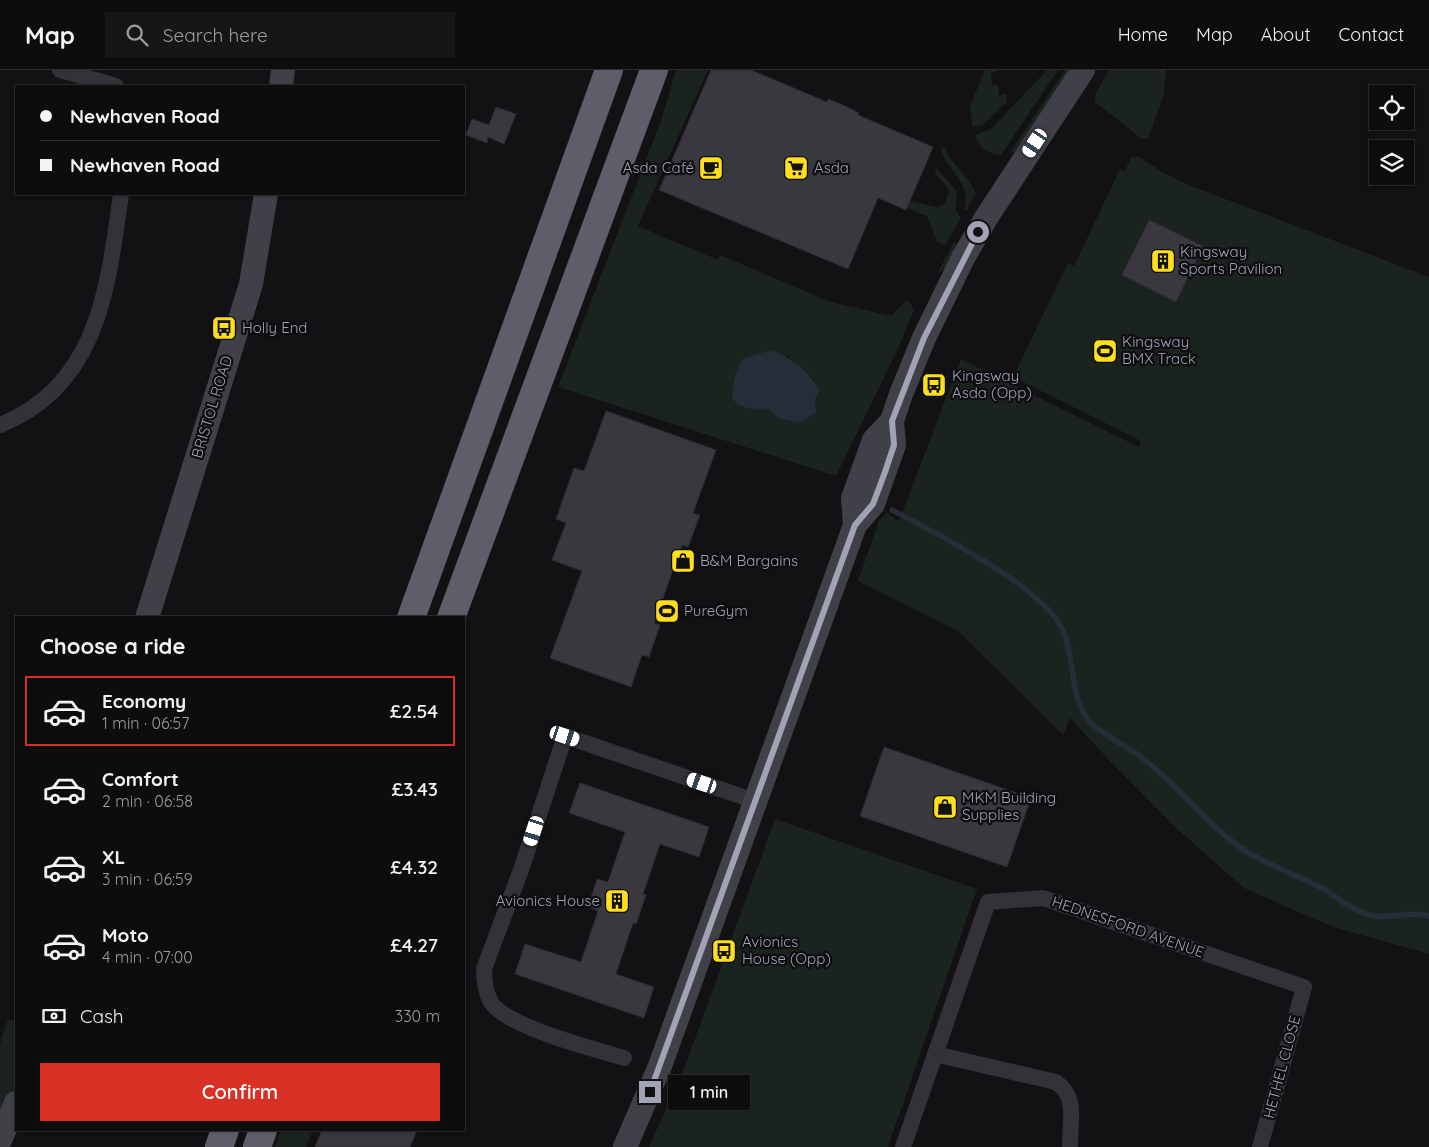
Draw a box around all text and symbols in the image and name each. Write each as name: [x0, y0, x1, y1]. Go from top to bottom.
search box: [105, 12, 455, 57]
text: Map: [25, 20, 75, 50]
icon: search: [123, 21, 151, 49]
text: Search here: [163, 23, 268, 47]
text: Home: [1118, 23, 1168, 46]
text: Map: [1196, 23, 1233, 46]
text: About: [1261, 23, 1311, 46]
text: Contact: [1339, 23, 1404, 46]
map controls: [1369, 85, 1414, 185]
button: locate: [1369, 85, 1414, 130]
text: Newhaven Road: [70, 104, 220, 128]
car: [1020, 126, 1049, 160]
button: layers: [1369, 140, 1414, 185]
text: Newhaven Road: [70, 153, 220, 177]
cafe icon: Asda Café: [698, 155, 724, 181]
supermarket icon: Asda: [783, 155, 809, 181]
place label: Asda Café: [623, 158, 694, 177]
place label: Asda: [814, 158, 849, 177]
route start: [967, 221, 989, 243]
place label: Kingsway Sports Pavilion: [1180, 242, 1282, 278]
building icon: Kingsway Sports Pavilion: [1150, 248, 1176, 274]
bus stop icon: Holly End: [211, 315, 237, 341]
place label: Holly End: [242, 318, 307, 337]
place label: Kingsway BMX Track: [1122, 332, 1196, 368]
sports icon: Kingsway BMX Track: [1092, 338, 1118, 364]
street label: BRISTOL ROAD: [187, 353, 236, 460]
place label: Kingsway Asda (Opp): [952, 366, 1032, 402]
bus stop icon: Kingsway Asda (Opp): [921, 372, 947, 398]
shop icon: B&M Bargains: [670, 548, 696, 574]
place label: B&M Bargains: [700, 551, 798, 570]
sports icon: PureGym: [654, 598, 680, 624]
place label: PureGym: [684, 601, 748, 620]
text: Choose a ride: [40, 632, 185, 660]
icon: car: [42, 689, 87, 734]
text: Economy: [102, 689, 186, 713]
text: £2.54: [390, 699, 438, 723]
text: 1 min · 06:57: [102, 713, 189, 733]
car: [548, 724, 581, 748]
icon: car: [42, 767, 87, 812]
text: Comfort: [102, 767, 179, 791]
car: [685, 771, 718, 795]
text: £3.43: [391, 777, 438, 801]
place label: MKM Building Supplies: [962, 788, 1056, 824]
text: 2 min · 06:58: [102, 791, 193, 811]
shop icon: MKM Building Supplies: [932, 794, 958, 820]
car: [522, 814, 545, 848]
icon: car: [42, 845, 87, 890]
text: XL: [102, 845, 125, 869]
text: £4.32: [390, 855, 438, 879]
text: 3 min · 06:59: [102, 869, 193, 889]
building icon: Avionics House: [604, 888, 630, 914]
place label: Avionics House: [496, 891, 600, 910]
street label: HEDNESFORD AVENUE: [1050, 892, 1207, 962]
icon: car: [42, 923, 87, 968]
text: Moto: [102, 923, 149, 947]
place label: Avionics House (Opp): [742, 932, 831, 968]
text: £4.27: [390, 933, 438, 957]
bus stop icon: Avionics House (Opp): [711, 938, 737, 964]
text: 4 min · 07:00: [102, 947, 193, 967]
icon: cash: [40, 1002, 68, 1030]
text: Cash: [80, 1004, 124, 1028]
text: 330 m: [395, 1006, 440, 1026]
street label: HETHEL CLOSE: [1259, 1013, 1304, 1120]
button: Confirm: [40, 1063, 440, 1121]
callout: 1 min: [668, 1074, 750, 1110]
route end: [639, 1081, 661, 1103]
text: 1 min: [690, 1082, 728, 1102]

